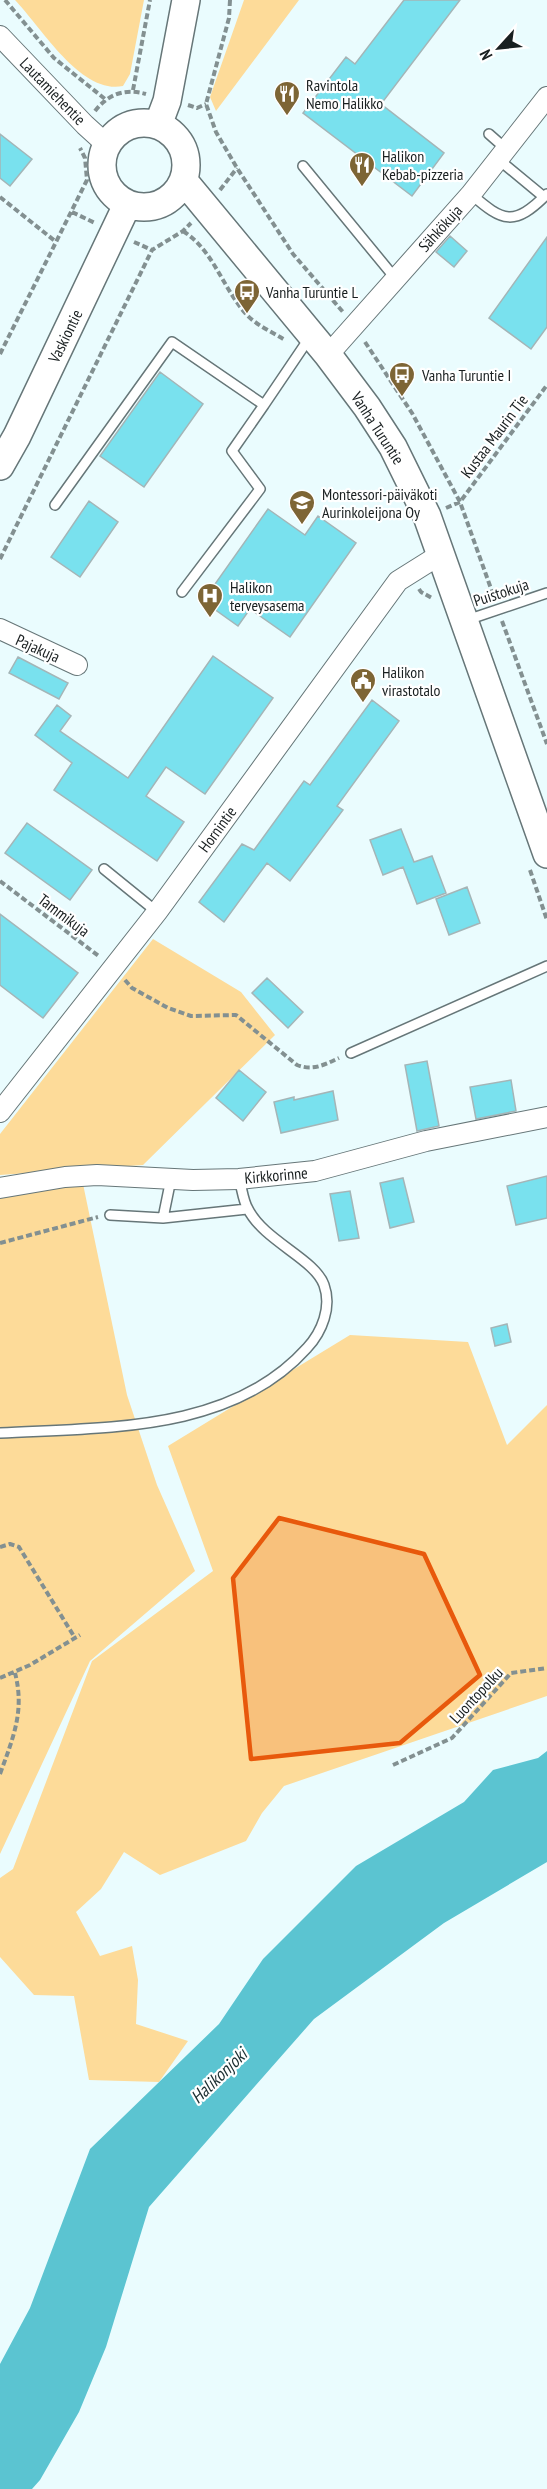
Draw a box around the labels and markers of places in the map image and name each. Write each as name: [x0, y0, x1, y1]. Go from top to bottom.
place label: Ravintola Nemo Halikko: [306, 75, 383, 113]
restaurant icon: Ravintola Nemo Halikko: [272, 79, 302, 117]
place label: Halikon Kebab-pizzeria: [382, 146, 463, 184]
restaurant icon: Halikon Kebab-pizzeria: [347, 150, 377, 188]
bus stop icon: Vanha Turuntie L: [232, 277, 262, 315]
place label: Vanha Turuntie L: [265, 282, 359, 302]
bus stop icon: Vanha Turuntie I: [387, 360, 417, 398]
place label: Vanha Turuntie I: [421, 365, 511, 385]
place label: Montessori-päiväkoti Aurinkoleijona Oy: [322, 484, 438, 522]
school or university icon: Montessori-päiväkoti Aurinkoleijona Oy: [287, 488, 317, 526]
place label: Halikon terveysasema: [230, 577, 304, 615]
hospital icon: Halikon terveysasema: [195, 581, 225, 619]
place label: Halikon virastotalo: [382, 662, 441, 700]
public building icon: Halikon virastotalo: [348, 666, 378, 704]

